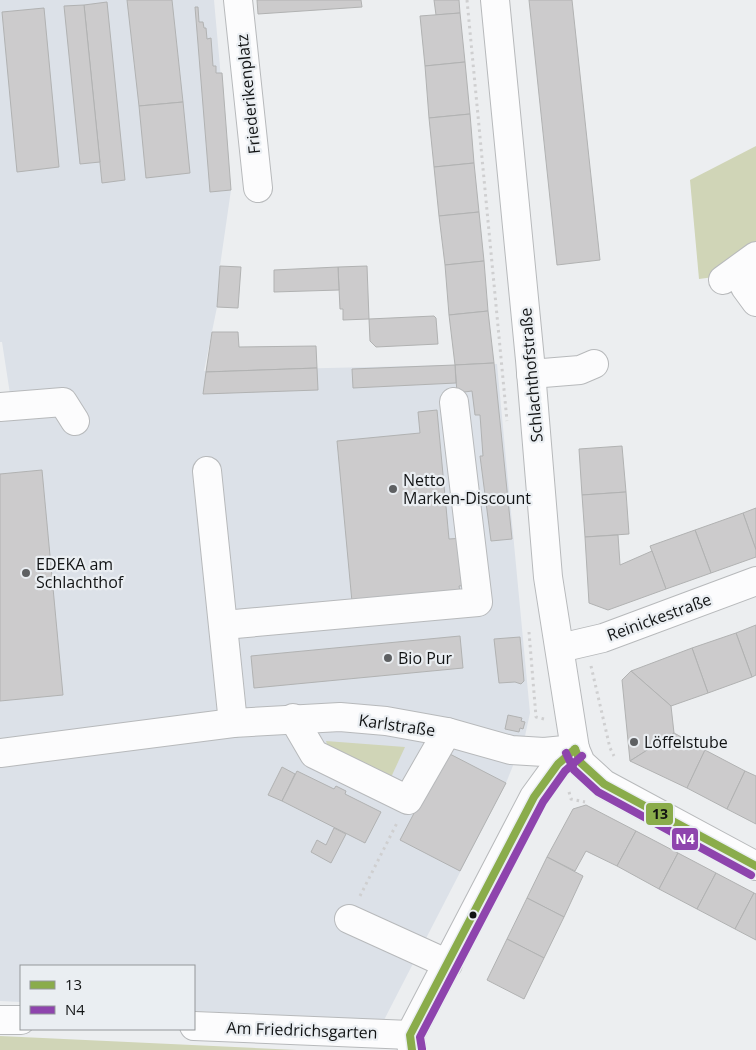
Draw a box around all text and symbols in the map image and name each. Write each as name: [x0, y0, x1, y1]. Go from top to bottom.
street label: Friederikenplatz: [231, 33, 265, 155]
street label: Schlachthofstraße: [514, 307, 548, 443]
place label: Netto Marken-Discount: [403, 469, 531, 509]
marker: Netto Marken-Discount: [387, 483, 399, 495]
place label: EDEKA am Schlachthof: [36, 553, 125, 593]
marker: EDEKA am Schlachthof: [20, 567, 32, 579]
street label: Reinickestraße: [604, 588, 714, 646]
place label: Bio Pur: [398, 647, 453, 669]
marker: Bio Pur: [382, 652, 394, 664]
street label: Karlstraße: [357, 709, 437, 741]
place label: Löffelstube: [644, 731, 728, 753]
marker: Löffelstube: [628, 736, 640, 748]
line badge: 13: [645, 802, 674, 826]
text: 13: [652, 804, 668, 823]
line badge: N4: [671, 827, 699, 851]
text: N4: [675, 829, 695, 848]
unlabelled marker: [468, 910, 478, 920]
legend: [20, 965, 195, 1030]
text: 13: [65, 974, 82, 994]
text: N4: [65, 999, 85, 1019]
street label: Am Friedrichsgarten: [226, 1016, 378, 1044]

